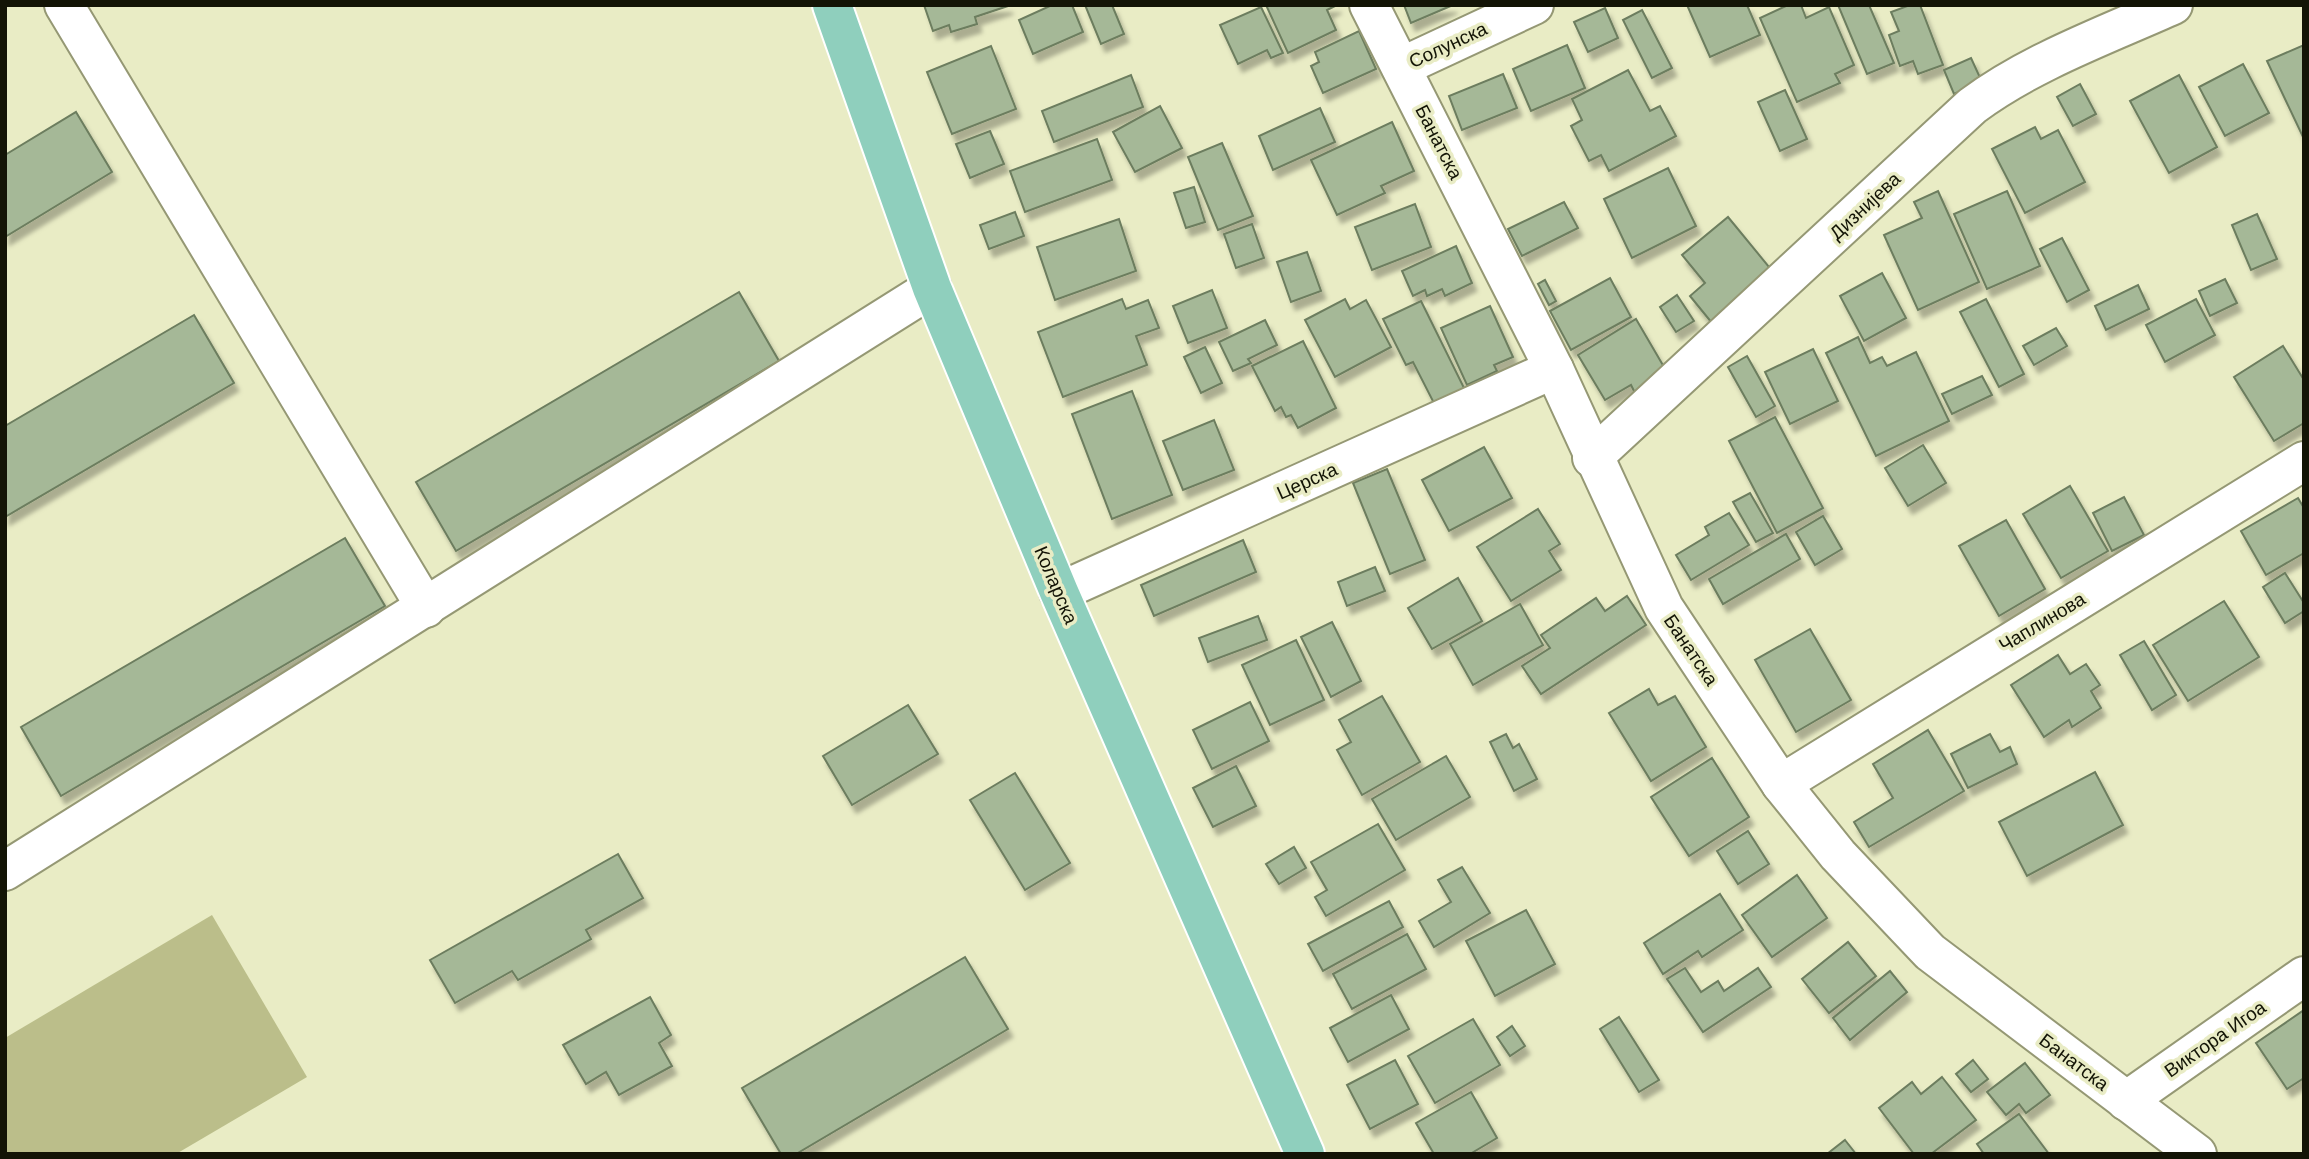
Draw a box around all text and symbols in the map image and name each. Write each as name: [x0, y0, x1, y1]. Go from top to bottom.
street label: Солунска: [1406, 18, 1491, 72]
street label: Банатска: [1411, 101, 1467, 183]
street label: Дизнијева: [1825, 168, 1905, 244]
street label: Церска: [1273, 458, 1341, 504]
street label: Коларска: [1030, 543, 1082, 627]
street label: Чаплинова: [1995, 588, 2089, 656]
street label: Банатска: [1660, 611, 1723, 690]
street label: Виктора Игоа: [2160, 996, 2270, 1082]
street label: Банатска: [2035, 1029, 2113, 1095]

